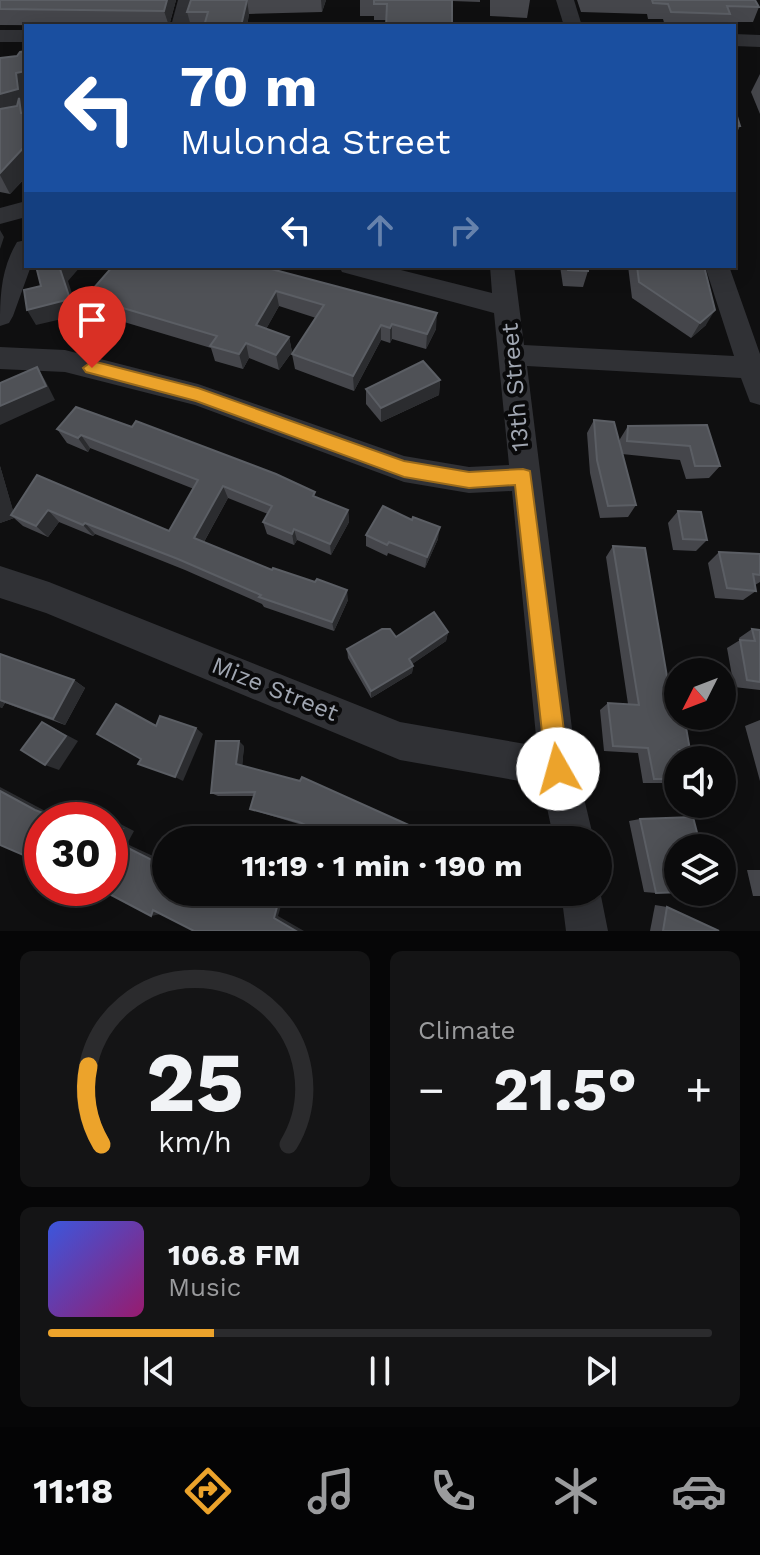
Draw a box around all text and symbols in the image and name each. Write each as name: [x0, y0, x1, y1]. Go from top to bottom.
text: 70 m: [180, 54, 317, 120]
icon: left: [48, 56, 152, 160]
text: Mulonda Street: [180, 121, 450, 163]
icon: left: [274, 208, 318, 252]
icon: ahead: [358, 208, 402, 252]
icon: right: [442, 208, 486, 252]
pin: [58, 286, 126, 368]
icon: arrive: [70, 298, 114, 342]
street label: 13th Street: [495, 322, 535, 452]
street label: Mize Street: [208, 651, 342, 727]
north arrow: [664, 658, 736, 730]
map controls: [664, 658, 736, 906]
position arrow: [516, 727, 600, 811]
button: sound: [664, 746, 736, 818]
speed limit sign: 30: [24, 802, 128, 906]
button: layers: [664, 834, 736, 906]
text: 11:19 · 1 min · 190 m: [241, 848, 523, 883]
text: Climate: [418, 1015, 516, 1045]
text: 25: [146, 1034, 244, 1131]
text: 21.5°: [493, 1054, 637, 1125]
text: −: [418, 1064, 445, 1116]
text: +: [685, 1064, 712, 1116]
text: km/h: [158, 1125, 232, 1159]
text: 106.8 FM: [168, 1237, 300, 1272]
text: Music: [168, 1272, 241, 1302]
icon: previous: [137, 1349, 181, 1393]
icon: pause: [358, 1349, 402, 1393]
icon: next: [579, 1349, 623, 1393]
icon: directions: [180, 1463, 236, 1519]
icon: music: [303, 1463, 359, 1519]
icon: phone: [425, 1463, 481, 1519]
icon: climate: [548, 1463, 604, 1519]
icon: car: [671, 1463, 727, 1519]
text: 11:18: [33, 1470, 113, 1512]

